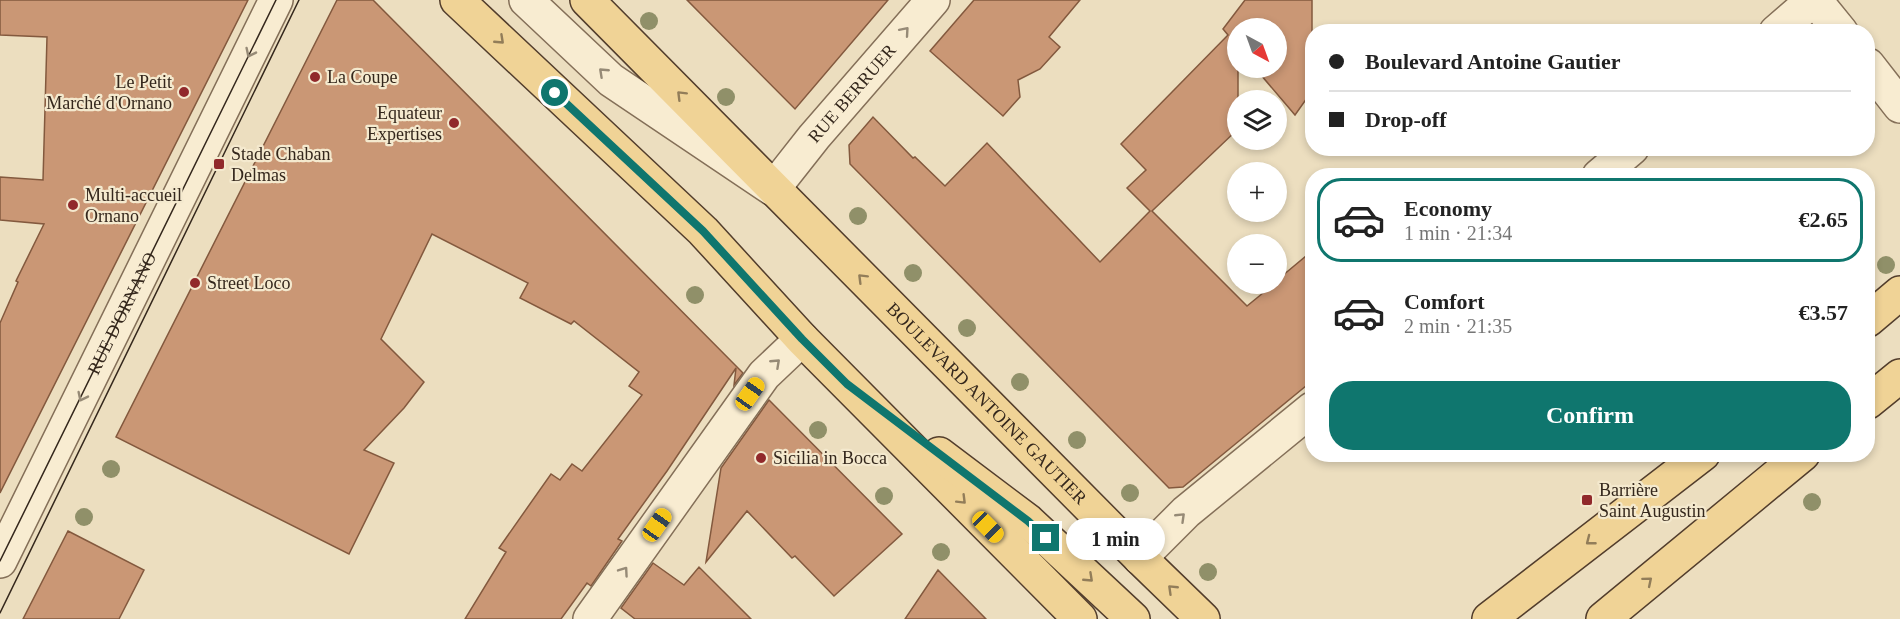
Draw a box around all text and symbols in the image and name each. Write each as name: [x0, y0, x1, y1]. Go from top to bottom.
north arrow: [1227, 18, 1287, 78]
map controls: [1227, 18, 1287, 294]
one-way arrow: [898, 27, 909, 38]
one-way arrow: [493, 33, 503, 44]
street label: RUE BERRUER: [804, 40, 900, 147]
one-way arrow: [246, 46, 258, 57]
text: Boulevard Antoine Gautier: [1365, 49, 1620, 74]
place label: La Coupe: [327, 67, 397, 87]
one-way arrow: [600, 69, 611, 80]
marker: La Coupe: [308, 70, 322, 84]
place label: Le Petit Marché d'Ornano: [46, 72, 172, 113]
route start: [541, 79, 568, 106]
marker: Le Petit Marché d'Ornano: [177, 85, 191, 99]
button: layers: [1227, 90, 1287, 150]
one-way arrow: [677, 91, 687, 102]
place label: Equateur Expertises: [367, 103, 442, 144]
text: Drop-off: [1365, 107, 1446, 132]
marker: Equateur Expertises: [447, 116, 461, 130]
place label: Stade Chaban Delmas: [231, 144, 330, 185]
marker: Stade Chaban Delmas: [212, 157, 226, 171]
button: +: [1227, 162, 1287, 222]
place label: Multi-accueil Ornano: [85, 185, 182, 226]
icon: car: [1332, 193, 1386, 247]
text: Economy: [1404, 196, 1492, 221]
marker: Multi-accueil Ornano: [66, 198, 80, 212]
text: €2.65: [1799, 207, 1848, 232]
text: 1 min · 21:34: [1404, 222, 1512, 244]
button: −: [1227, 234, 1287, 294]
street label: RUE D'ORNANO: [83, 249, 160, 378]
place label: Street Loco: [207, 273, 290, 293]
one-way arrow: [859, 275, 870, 286]
marker: Street Loco: [188, 276, 202, 290]
icon: car: [1332, 286, 1386, 340]
text: Comfort: [1404, 289, 1485, 314]
street label: BOULEVARD ANTOINE GAUTIER: [883, 299, 1091, 508]
text: €3.57: [1799, 300, 1848, 325]
text: 2 min · 21:35: [1404, 315, 1512, 337]
one-way arrow: [769, 360, 780, 371]
car: [732, 374, 768, 414]
button: Confirm: [1329, 381, 1851, 450]
one-way arrow: [77, 391, 89, 402]
place label: Sicilia in Bocca: [773, 448, 887, 468]
marker: Sicilia in Bocca: [754, 451, 768, 465]
place label: Barrière Saint Augustin: [1599, 480, 1706, 521]
one-way arrow: [954, 493, 965, 504]
marker: Barrière Saint Augustin: [1580, 493, 1594, 507]
car: [639, 505, 675, 545]
car: [969, 508, 1007, 546]
one-way arrow: [1174, 513, 1185, 524]
callout: 1 min: [1067, 517, 1166, 559]
route end: [1032, 524, 1059, 551]
text: 1 min: [1091, 528, 1140, 550]
one-way arrow: [1585, 534, 1596, 545]
one-way arrow: [617, 567, 628, 578]
one-way arrow: [1082, 571, 1092, 582]
one-way arrow: [1641, 578, 1652, 589]
one-way arrow: [1168, 585, 1179, 596]

